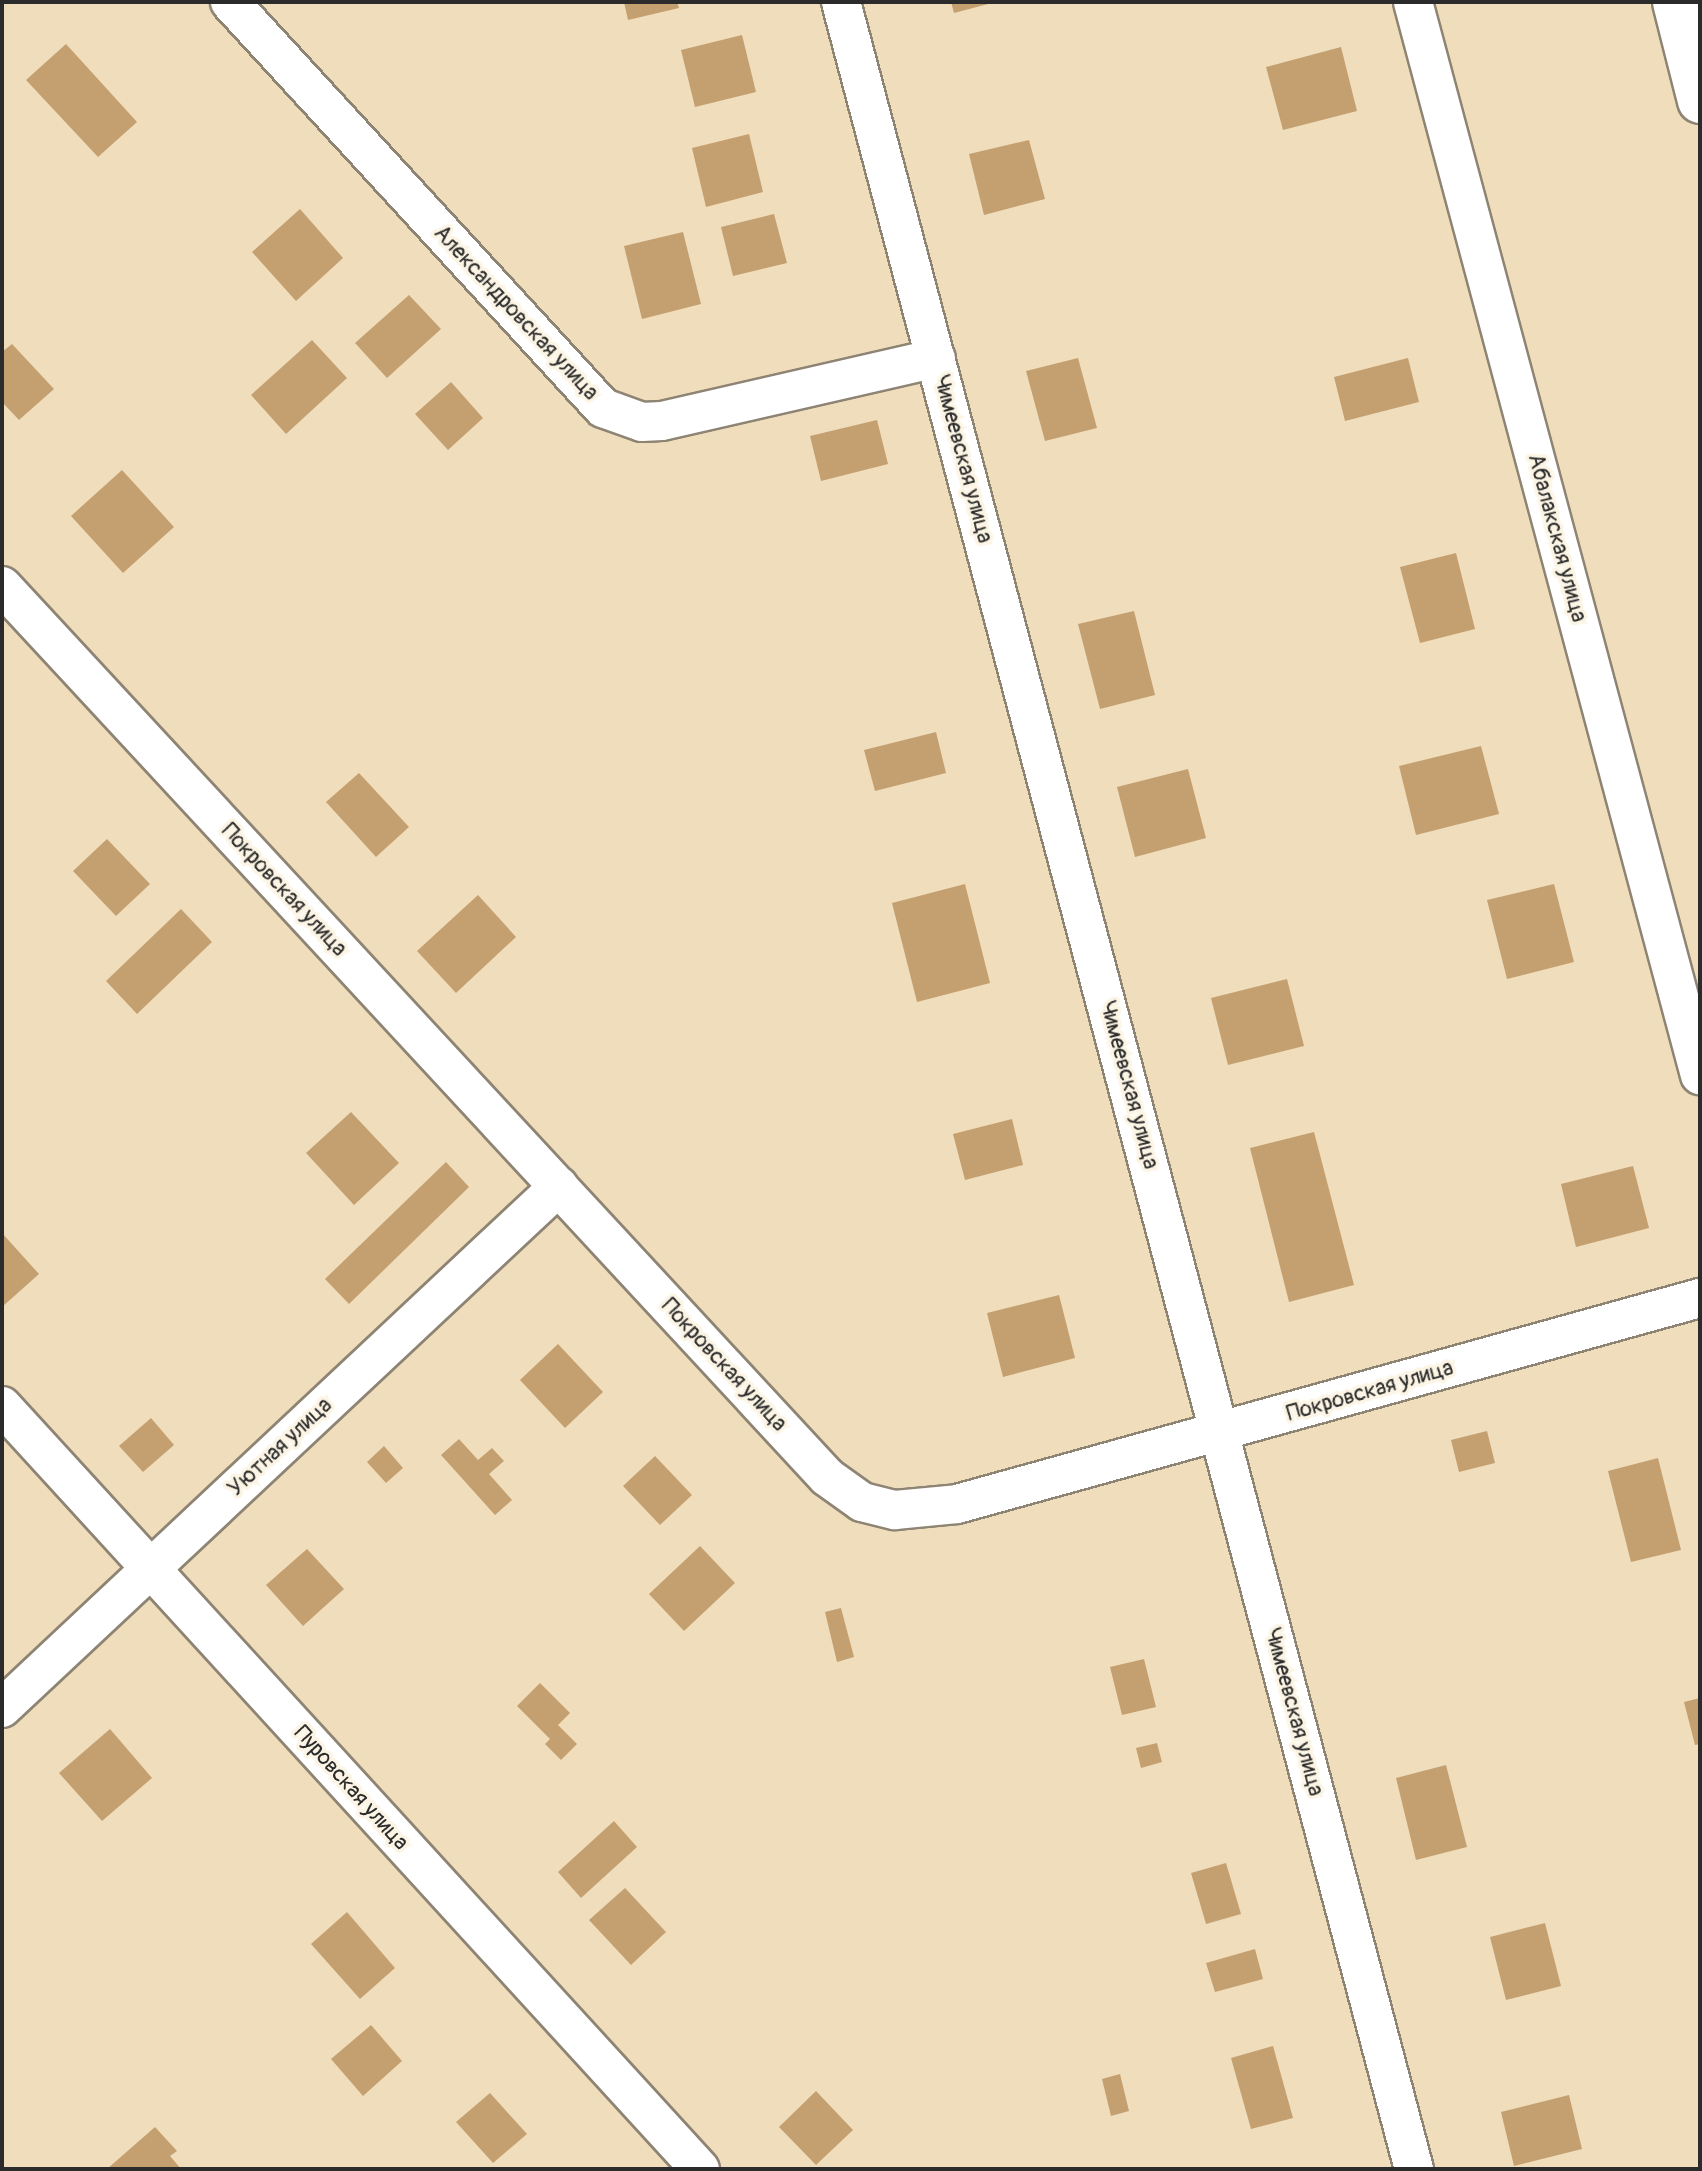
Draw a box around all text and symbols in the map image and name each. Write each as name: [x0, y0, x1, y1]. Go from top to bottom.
street label: Александровская улица: [428, 220, 604, 406]
street label: Чимеевская улица: [928, 372, 998, 546]
street label: Абалакская улица: [1522, 451, 1592, 625]
street label: Покровская улица: [216, 818, 352, 962]
street label: Чимеевская улица: [1094, 998, 1164, 1172]
street label: Покровская улица: [656, 1293, 792, 1437]
street label: Покровская улица: [1284, 1355, 1456, 1427]
street label: Уютная улица: [223, 1392, 337, 1502]
street label: Чимеевская улица: [1259, 1625, 1329, 1799]
street label: Пуровская улица: [288, 1720, 414, 1856]

